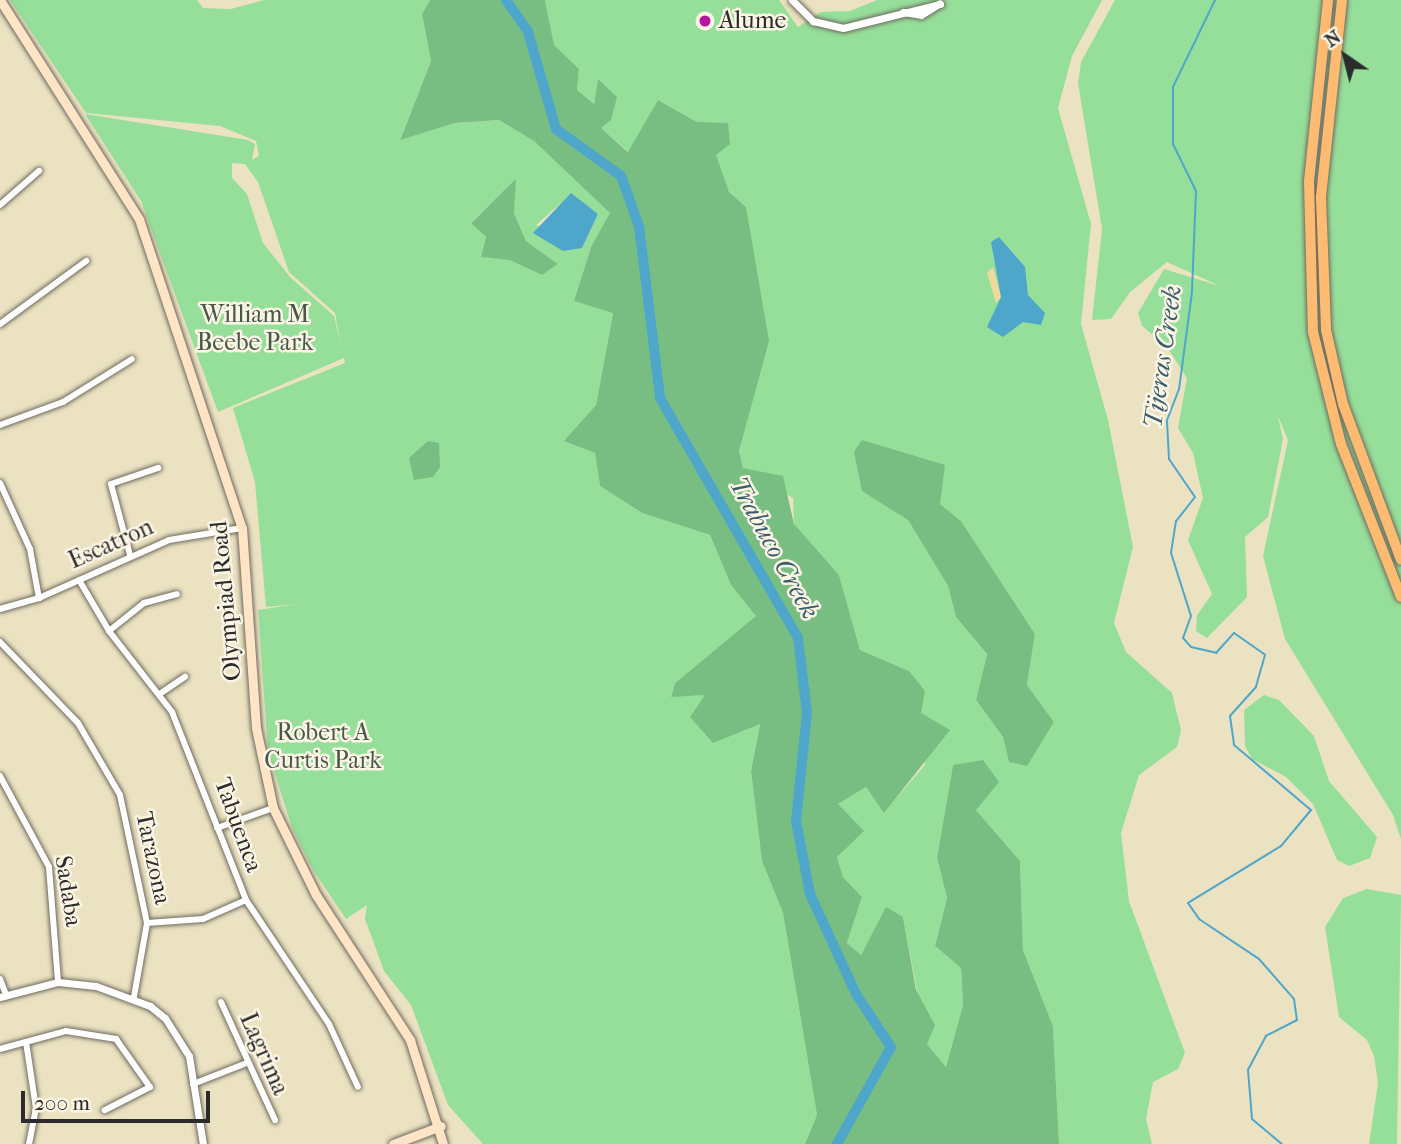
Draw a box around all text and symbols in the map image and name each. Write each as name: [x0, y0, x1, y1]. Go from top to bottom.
place label: Alume: [719, 7, 786, 35]
marker: Alume: [697, 13, 713, 29]
north arrow: [1310, 21, 1380, 91]
text: N: [1321, 26, 1345, 52]
water label: Tijeras Creek: [1138, 283, 1188, 431]
park label: William M Beebe Park: [197, 301, 313, 357]
water label: Trabuco Creek: [722, 472, 826, 624]
street label: Escatron: [64, 513, 158, 575]
street label: Olympiad Road: [205, 520, 247, 682]
park label: Robert A Curtis Park: [264, 719, 382, 775]
street label: Tabuenca: [208, 774, 268, 876]
street label: Tarazona: [129, 809, 177, 907]
street label: Sadaba: [48, 854, 88, 928]
street label: Lagrima: [233, 1008, 295, 1100]
scale bar: [24, 1078, 214, 1122]
text: 200 m: [34, 1091, 90, 1115]

